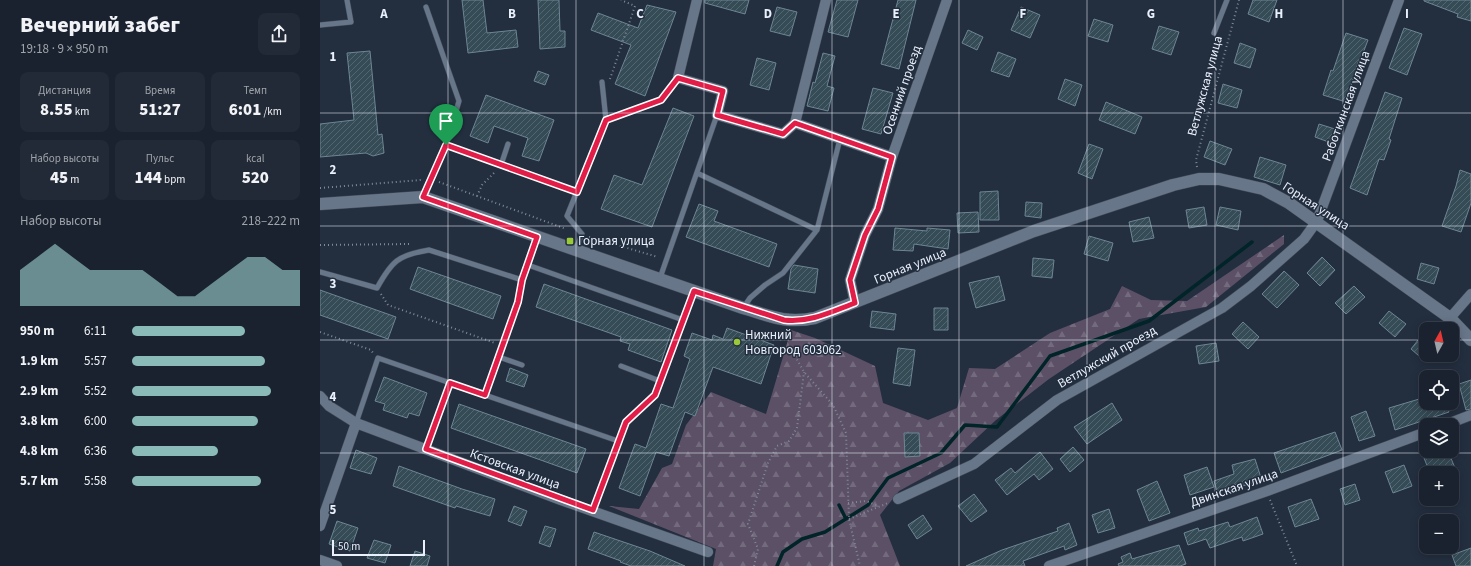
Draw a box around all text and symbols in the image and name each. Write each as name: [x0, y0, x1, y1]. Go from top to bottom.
text: A: [379, 5, 388, 23]
text: B: [508, 5, 516, 23]
text: C: [636, 5, 644, 23]
text: D: [764, 5, 772, 23]
text: E: [892, 5, 900, 23]
text: F: [1020, 5, 1027, 23]
text: G: [1147, 5, 1155, 23]
text: H: [1275, 5, 1283, 23]
text: I: [1405, 5, 1409, 23]
text: Вечерний забег: [20, 9, 180, 41]
button: share: [258, 13, 300, 55]
street label: Ветлужская улица: [1183, 34, 1227, 138]
text: 19:18 · 9 × 950 m: [20, 40, 108, 58]
street label: Осенний проезд: [878, 43, 926, 137]
text: 1: [330, 48, 337, 66]
street label: Работкинская улица: [1318, 48, 1374, 164]
text: Дистанция: [38, 83, 91, 98]
text: Время: [145, 83, 175, 98]
text: Темп: [243, 83, 267, 98]
text: 8.55: [40, 98, 73, 122]
text: 51:27: [139, 98, 181, 122]
text: 6:01: [229, 98, 261, 122]
text: km: [73, 104, 89, 119]
text: /km: [261, 104, 282, 119]
pin: [429, 104, 463, 145]
icon: arrive: [435, 110, 457, 132]
text: Набор высоты: [30, 151, 99, 166]
text: Пульс: [146, 151, 174, 166]
text: kcal: [246, 151, 265, 166]
text: 2: [330, 161, 337, 179]
text: 45: [50, 166, 68, 190]
text: 144: [135, 166, 162, 190]
text: 520: [242, 166, 269, 190]
text: m: [68, 172, 79, 187]
text: bpm: [162, 172, 185, 187]
street label: Горная улица: [1279, 178, 1353, 234]
text: Набор высоты: [20, 212, 102, 230]
text: 218–222 m: [242, 212, 300, 230]
place label: Горная улица: [578, 232, 655, 250]
marker: Горная улица: [565, 236, 575, 246]
street label: Горная улица: [871, 243, 949, 289]
text: 3: [330, 275, 337, 293]
street label: Ветлужский проезд: [1054, 321, 1160, 393]
text: 950 m: [20, 322, 54, 340]
text: 6:11: [84, 322, 107, 340]
north arrow: [1419, 322, 1459, 362]
map controls: [1419, 322, 1459, 554]
place label: Нижний Новгород 603062: [745, 326, 842, 359]
marker: Нижний Новгород 603062: [732, 337, 742, 347]
text: 1.9 km: [20, 352, 59, 370]
text: 5:57: [84, 352, 107, 370]
button: locate: [1419, 370, 1459, 410]
text: 2.9 km: [20, 382, 59, 400]
text: 5:52: [84, 382, 107, 400]
text: 4: [330, 388, 337, 406]
text: 3.8 km: [20, 412, 59, 430]
text: 6:00: [84, 412, 107, 430]
button: layers: [1419, 418, 1459, 458]
text: 4.8 km: [20, 442, 59, 460]
text: 6:36: [84, 442, 107, 460]
street label: Кстовская улица: [467, 444, 563, 494]
street label: Двинская улица: [1188, 465, 1280, 511]
button: +: [1419, 466, 1459, 506]
text: 5.7 km: [20, 472, 59, 490]
text: 5:58: [84, 472, 107, 490]
text: 5: [330, 501, 337, 519]
button: −: [1419, 514, 1459, 554]
scale bar: [332, 538, 425, 557]
text: 50 m: [338, 539, 360, 554]

